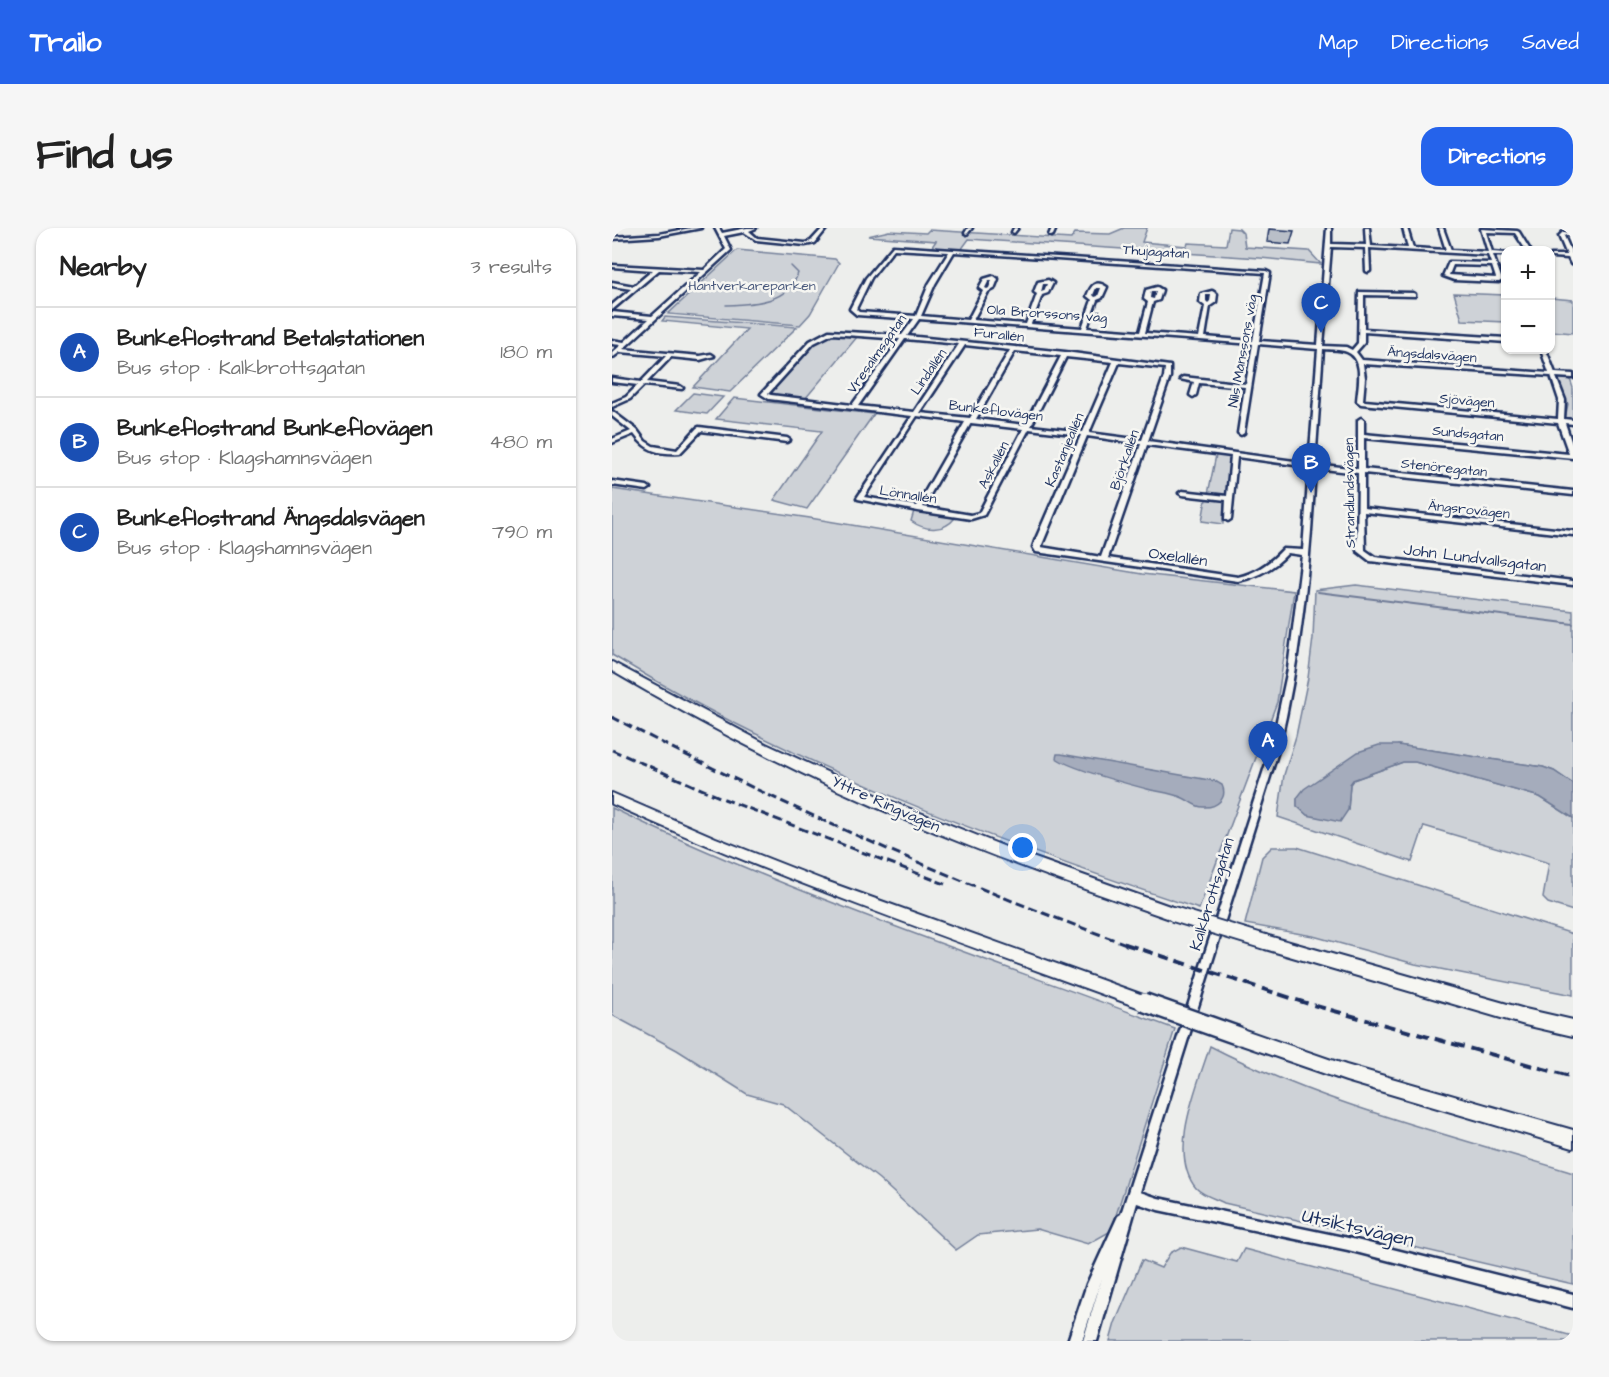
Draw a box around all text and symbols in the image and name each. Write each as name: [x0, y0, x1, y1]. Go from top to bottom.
text: Trailo: [30, 23, 102, 62]
text: Map: [1318, 28, 1358, 57]
text: Directions: [1391, 28, 1489, 57]
text: Saved: [1522, 28, 1579, 57]
text: Find us: [36, 127, 173, 185]
button: Directions: [1421, 127, 1573, 186]
street label: Thujagatan: [1122, 240, 1190, 264]
map controls: [1501, 246, 1555, 354]
button: +: [1501, 246, 1555, 300]
text: Nearby: [60, 249, 147, 285]
text: 3 results: [470, 253, 552, 281]
park label: Hantverkareparken: [688, 276, 816, 296]
pin: C: [1302, 284, 1340, 333]
street label: Nils Månssons väg: [1223, 293, 1263, 409]
street label: Ola Brorssons väg: [986, 300, 1108, 328]
button: −: [1501, 300, 1555, 354]
street label: Vresalmsgatan: [842, 310, 912, 398]
street label: Furallén: [973, 322, 1025, 348]
text: Bunkeflostrand Betalstationen: [117, 323, 424, 354]
text: A: [73, 338, 86, 366]
text: 180 m: [500, 338, 552, 366]
street label: Ängsdalsvägen: [1386, 342, 1478, 368]
street label: Lindallén: [906, 345, 952, 399]
text: Bus stop · Kalkbrottsgatan: [117, 354, 365, 382]
street label: Sjövägen: [1438, 389, 1496, 413]
street label: Bunkeflovägen: [948, 395, 1044, 427]
street label: Kastanjeallén: [1040, 410, 1090, 490]
text: Bunkeflostrand Bunkeflovägen: [117, 413, 432, 444]
street label: Sundsgatan: [1432, 421, 1504, 447]
street label: Björkallén: [1105, 427, 1145, 493]
text: B: [72, 428, 87, 456]
text: 480 m: [489, 428, 552, 456]
street label: Askallén: [974, 438, 1014, 492]
street label: Strandlundsvägen: [1339, 438, 1361, 548]
text: Bus stop · Klagshamnsvägen: [117, 444, 372, 472]
pin: B: [1292, 444, 1330, 493]
street label: Stenöregatan: [1400, 454, 1488, 482]
street label: Lönnallén: [878, 481, 938, 509]
street label: Ängsrovägen: [1427, 496, 1511, 524]
text: Bunkeflostrand Ängsdalsvägen: [117, 503, 425, 534]
text: C: [72, 518, 87, 546]
text: 790 m: [492, 518, 552, 546]
text: Bus stop · Klagshamnsvägen: [117, 534, 372, 562]
street label: John Lundvallsgatan: [1402, 538, 1548, 579]
street label: Oxelallén: [1147, 542, 1209, 572]
pin: A: [1248, 722, 1288, 771]
street label: Yttre Ringvägen: [828, 770, 944, 839]
your location: [1008, 833, 1037, 862]
street label: Kalkbrottsgatan: [1184, 835, 1241, 953]
street label: Utsiktsvägen: [1299, 1201, 1417, 1255]

